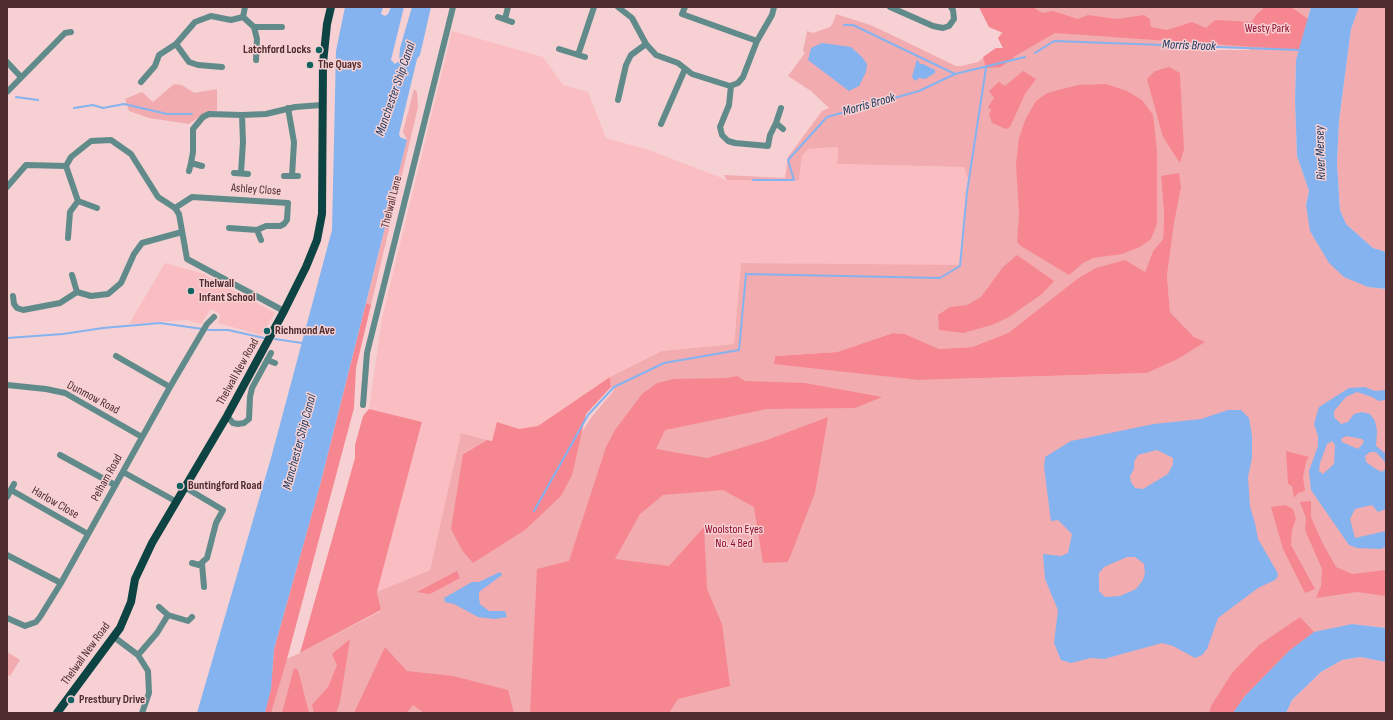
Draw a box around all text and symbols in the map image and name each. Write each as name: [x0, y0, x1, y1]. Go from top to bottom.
park label: Westy Park: [1245, 22, 1289, 36]
water label: Morris Brook: [1162, 37, 1216, 55]
water label: Manchester Ship Canal: [373, 40, 419, 138]
place label: Latchford Locks: [243, 43, 311, 57]
marker: Latchford Locks: [314, 45, 324, 55]
place label: The Quays: [318, 58, 361, 72]
marker: The Quays: [305, 60, 315, 70]
water label: Morris Brook: [841, 90, 897, 120]
water label: River Mersey: [1312, 126, 1330, 180]
street label: Thelwall Lane: [379, 174, 405, 230]
street label: Ashley Close: [230, 181, 282, 199]
place label: Thelwall Infant School: [199, 277, 255, 305]
marker: Thelwall Infant School: [186, 286, 196, 296]
place label: Richmond Ave: [275, 324, 335, 338]
marker: Richmond Ave: [262, 326, 272, 336]
street label: Thelwall New Road: [214, 336, 262, 408]
street label: Dunmow Road: [64, 378, 122, 418]
water label: Manchester Ship Canal: [280, 393, 320, 491]
street label: Pelham Road: [88, 452, 126, 504]
place label: Buntingford Road: [188, 479, 262, 493]
marker: Buntingford Road: [175, 481, 185, 491]
street label: Harlow Close: [29, 484, 81, 522]
park label: Woolston Eyes No. 4 Bed: [705, 523, 763, 551]
street label: Thelwall New Road: [58, 620, 114, 688]
place label: Prestbury Drive: [79, 693, 145, 707]
marker: Prestbury Drive: [66, 695, 76, 705]

